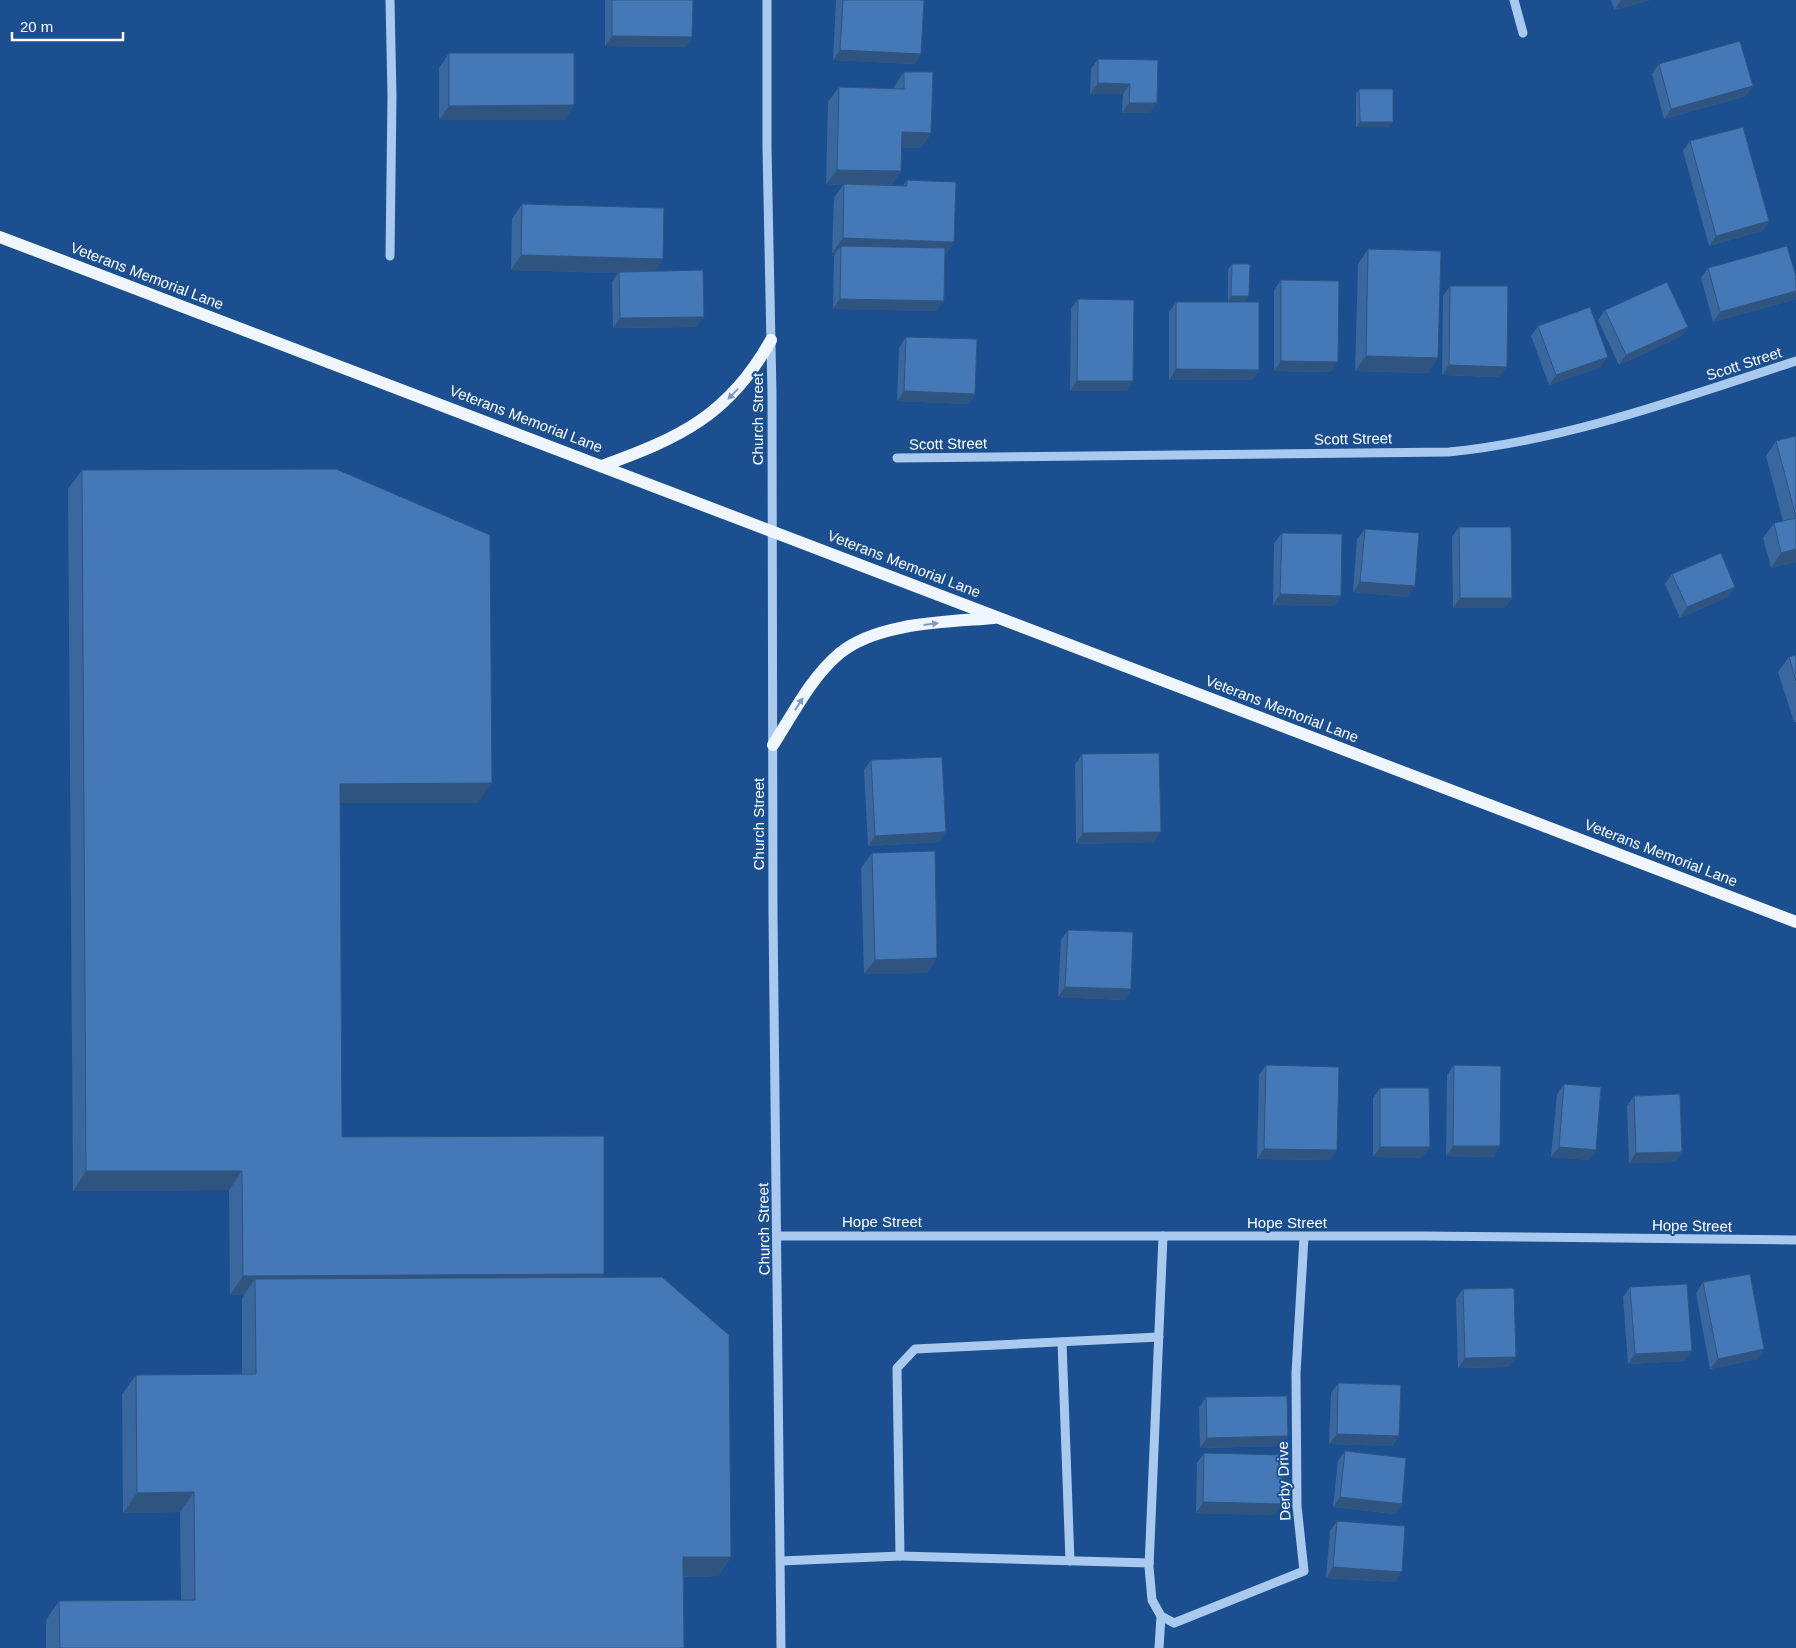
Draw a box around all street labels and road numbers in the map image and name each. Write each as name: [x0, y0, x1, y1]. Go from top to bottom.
street label: Veterans Memorial Lane: [68, 238, 226, 313]
street label: Scott Street: [1704, 343, 1785, 384]
street label: Church Street: [749, 372, 766, 465]
street label: Veterans Memorial Lane: [447, 381, 605, 456]
street label: Scott Street: [1314, 429, 1393, 448]
street label: Scott Street: [909, 434, 988, 453]
street label: Veterans Memorial Lane: [825, 526, 983, 601]
street label: Veterans Memorial Lane: [1203, 671, 1361, 746]
street label: Church Street: [750, 777, 767, 870]
street label: Veterans Memorial Lane: [1582, 815, 1740, 890]
street label: Church Street: [754, 1182, 773, 1275]
street label: Hope Street: [842, 1213, 923, 1230]
street label: Hope Street: [1247, 1214, 1328, 1231]
street label: Hope Street: [1652, 1216, 1733, 1235]
street label: Derby Drive: [1274, 1441, 1293, 1521]

